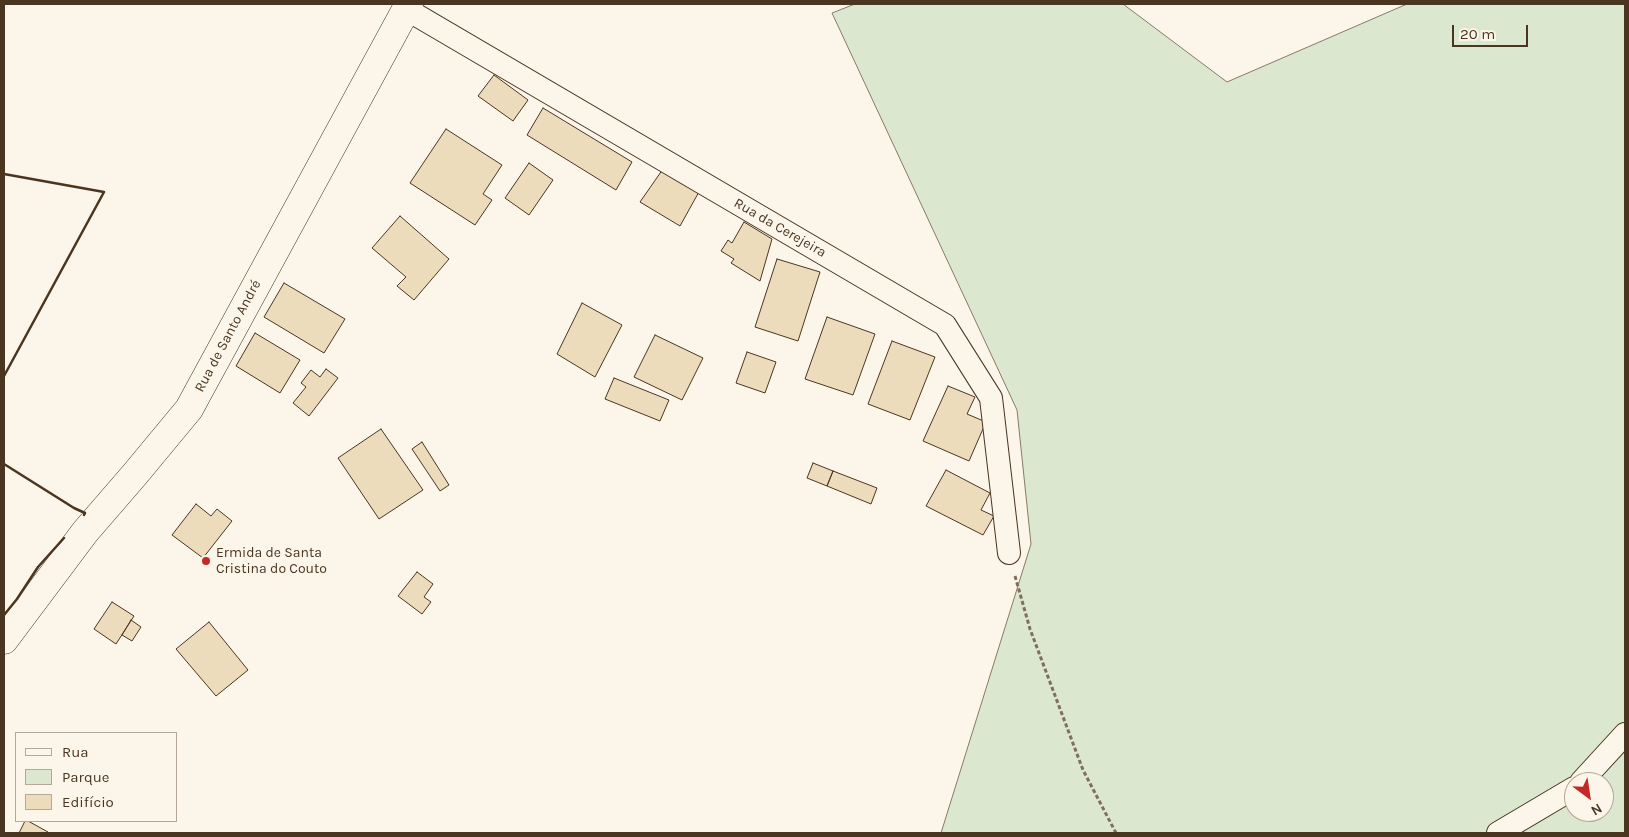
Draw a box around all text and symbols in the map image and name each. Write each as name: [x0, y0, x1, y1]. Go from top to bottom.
scale bar: [1454, 15, 1530, 47]
text: 20 m: [1460, 25, 1495, 43]
street label: Rua da Cerejeira: [731, 195, 829, 261]
street label: Rua de Santo André: [191, 277, 265, 395]
place label: Ermida de Santa Cristina do Couto: [216, 545, 327, 578]
marker: Ermida de Santa Cristina do Couto: [200, 555, 212, 567]
legend: [15, 732, 178, 822]
text: Rua: [62, 743, 89, 761]
text: Parque: [62, 768, 110, 786]
north arrow: [1564, 772, 1614, 822]
text: Edifício: [62, 793, 114, 811]
text: N: [1588, 800, 1605, 819]

